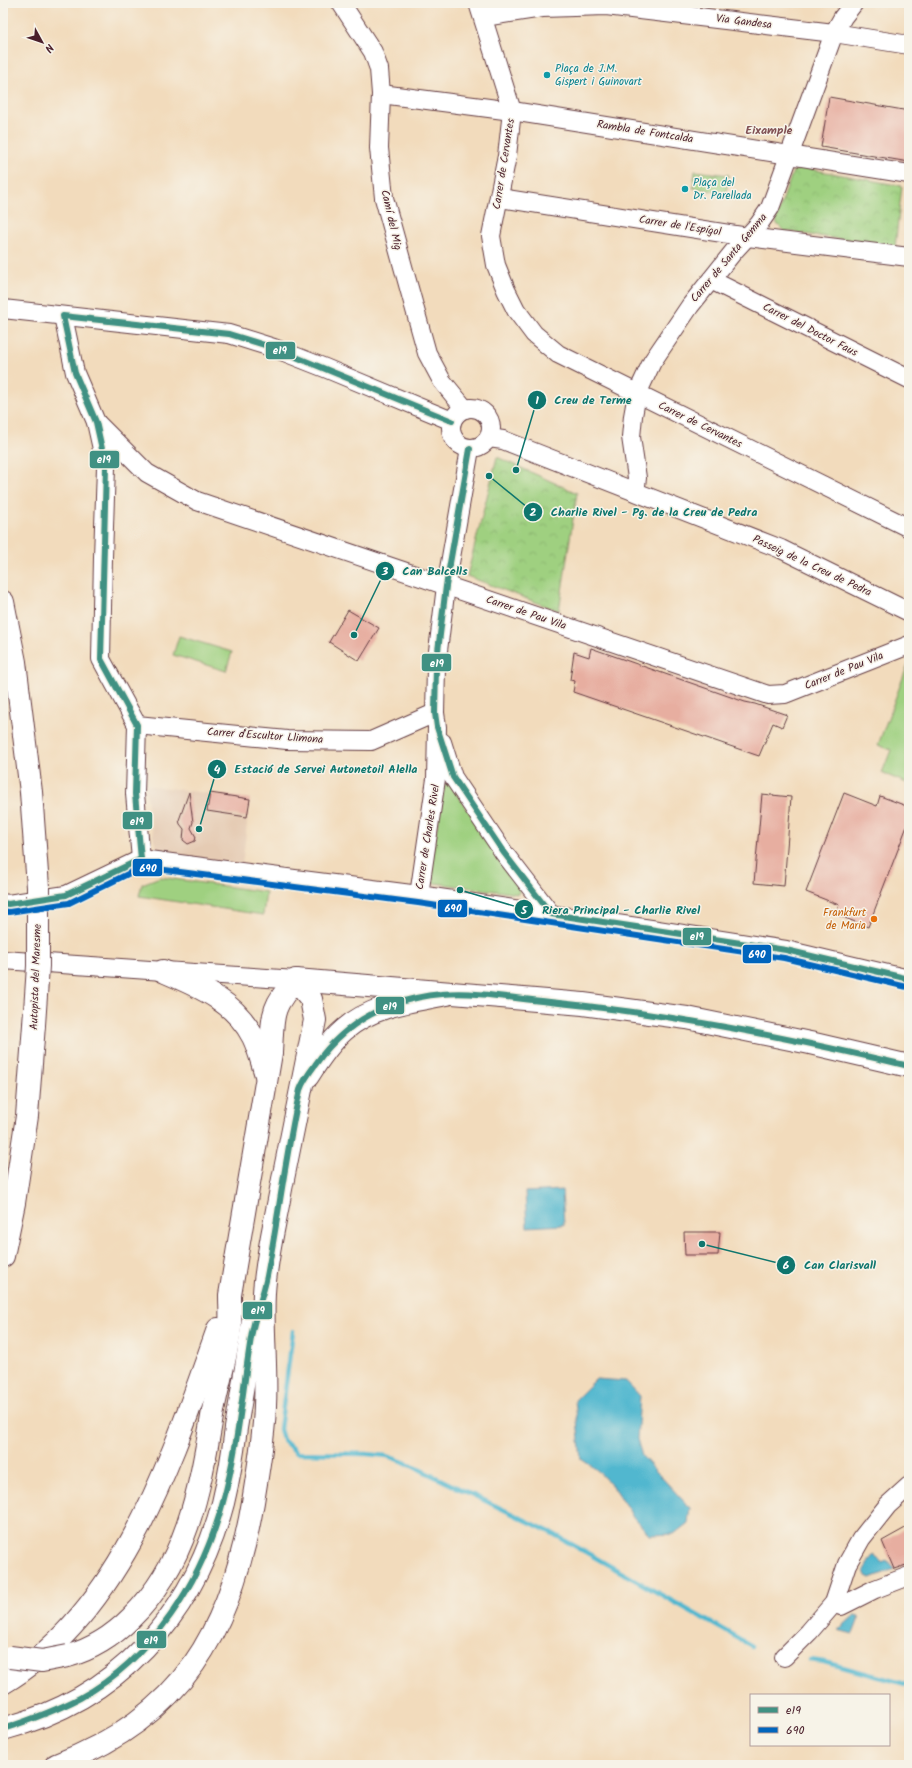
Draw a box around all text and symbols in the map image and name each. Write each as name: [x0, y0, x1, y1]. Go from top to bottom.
street label: Via Gandesa: [715, 10, 773, 34]
north arrow: [22, 22, 62, 62]
text: N: [40, 39, 58, 56]
place label: Plaça de J.M. Gispert i Guinovart: [555, 60, 642, 91]
marker: Plaça de J.M. Gispert i Guinovart: [542, 70, 552, 80]
street label: Rambla de Fontcalda: [595, 115, 695, 149]
street label: Carrer de Cervantes: [488, 117, 520, 211]
district label: Eixample: [746, 121, 793, 140]
place label: Plaça del Dr. Parellada: [693, 174, 752, 205]
marker: Plaça del Dr. Parellada: [680, 184, 690, 194]
street label: Camí del Mig: [375, 188, 407, 252]
street label: Carrer de Santa Gemma: [686, 209, 772, 307]
street label: Carrer de l'Espígol: [638, 211, 723, 241]
street label: Carrer del Doctor Faus: [759, 298, 861, 362]
line badge: e19: [265, 341, 296, 360]
text: e19: [273, 342, 288, 360]
callout: Creu de Terme: [527, 388, 640, 412]
text: 1: [535, 391, 539, 410]
text: Creu de Terme: [554, 391, 632, 410]
street label: Carrer de Cervantes: [655, 397, 745, 453]
line badge: e19: [89, 450, 120, 469]
text: e19: [97, 451, 112, 469]
callout: Charlie Rivel - Pg. de la Creu de Pedra: [523, 500, 766, 524]
text: 2: [530, 503, 537, 522]
text: Charlie Rivel - Pg. de la Creu de Pedra: [551, 503, 757, 522]
street label: Passeig de la Creu de Pedra: [749, 530, 875, 602]
callout: Can Balcells: [375, 559, 476, 583]
text: 3: [381, 562, 389, 581]
text: Can Balcells: [402, 562, 468, 581]
street label: Carrer de Pau Vila: [483, 591, 569, 635]
street label: Carrer de Pau Vila: [802, 647, 886, 695]
line badge: e19: [421, 653, 452, 672]
text: e19: [430, 655, 445, 673]
street label: Carrer d'Escultor Llimona: [206, 723, 324, 749]
callout: Estació de Servei Autonetoil Alella: [207, 757, 426, 781]
text: 4: [214, 760, 221, 779]
text: Estació de Servei Autonetoil Alella: [235, 760, 417, 779]
street label: Carrer de Charles Rivel: [411, 783, 445, 891]
line badge: e19: [122, 811, 153, 830]
text: e19: [130, 813, 145, 831]
line badge: 690: [132, 858, 163, 877]
text: 690: [139, 860, 157, 878]
callout: Riera Principal - Charlie Rivel: [514, 897, 708, 921]
line badge: 690: [437, 899, 468, 918]
text: 690: [444, 900, 462, 918]
text: 5: [520, 901, 528, 920]
text: Riera Principal - Charlie Rivel: [542, 901, 701, 920]
place label: Frankfurt de Maria: [823, 904, 867, 935]
marker: Frankfurt de Maria: [869, 914, 879, 924]
street label: Autopista del Maresme: [25, 924, 47, 1030]
line badge: e19: [682, 927, 712, 946]
text: e19: [690, 928, 705, 946]
line badge: 690: [742, 944, 772, 964]
text: 690: [748, 946, 766, 964]
line badge: e19: [375, 996, 405, 1015]
text: e19: [383, 998, 398, 1016]
callout: Can Clarisvall: [776, 1253, 884, 1277]
text: 6: [783, 1256, 790, 1275]
text: Can Clarisvall: [804, 1256, 877, 1275]
line badge: e19: [242, 1301, 273, 1320]
text: e19: [251, 1302, 266, 1320]
line badge: e19: [136, 1630, 167, 1649]
text: e19: [144, 1632, 159, 1650]
legend: [750, 1694, 890, 1746]
text: e19: [786, 1701, 801, 1720]
text: 690: [786, 1721, 805, 1740]

